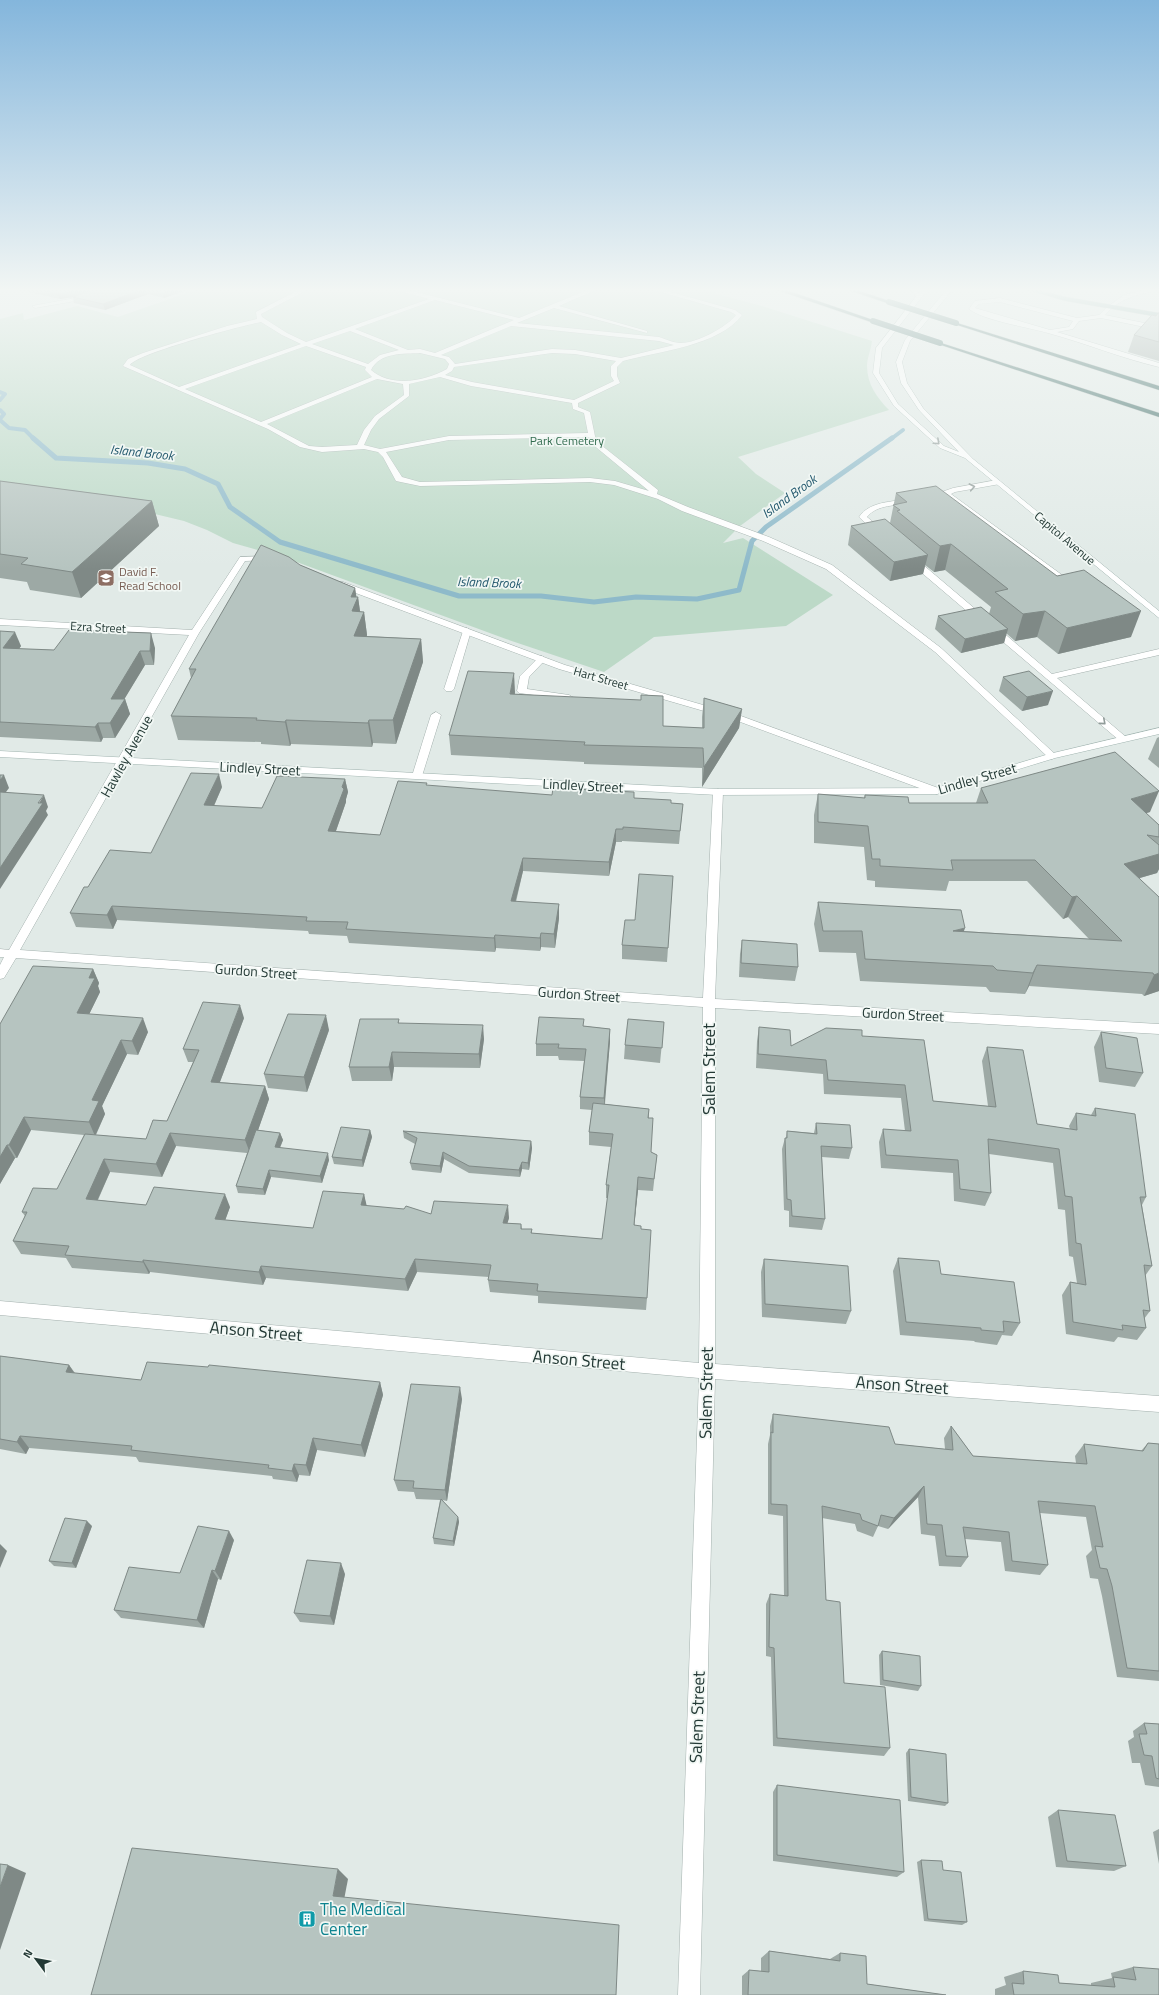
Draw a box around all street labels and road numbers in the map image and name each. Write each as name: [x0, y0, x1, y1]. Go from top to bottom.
street label: Capitol Avenue: [1030, 507, 1100, 569]
street label: Ezra Street: [70, 616, 127, 638]
street label: Hart Street: [571, 661, 631, 695]
street label: Hawley Avenue: [95, 711, 157, 801]
street label: Lindley Street: [219, 755, 301, 781]
street label: Lindley Street: [935, 757, 1019, 799]
street label: Lindley Street: [542, 772, 624, 798]
street label: Gurdon Street: [214, 958, 298, 984]
street label: Gurdon Street: [537, 981, 621, 1007]
street label: Gurdon Street: [861, 1001, 945, 1027]
street label: Salem Street: [696, 1023, 722, 1115]
street label: Anson Street: [209, 1314, 303, 1348]
street label: Anson Street: [532, 1343, 626, 1377]
street label: Salem Street: [692, 1347, 720, 1439]
street label: Anson Street: [855, 1369, 949, 1401]
street label: Salem Street: [682, 1671, 712, 1763]

